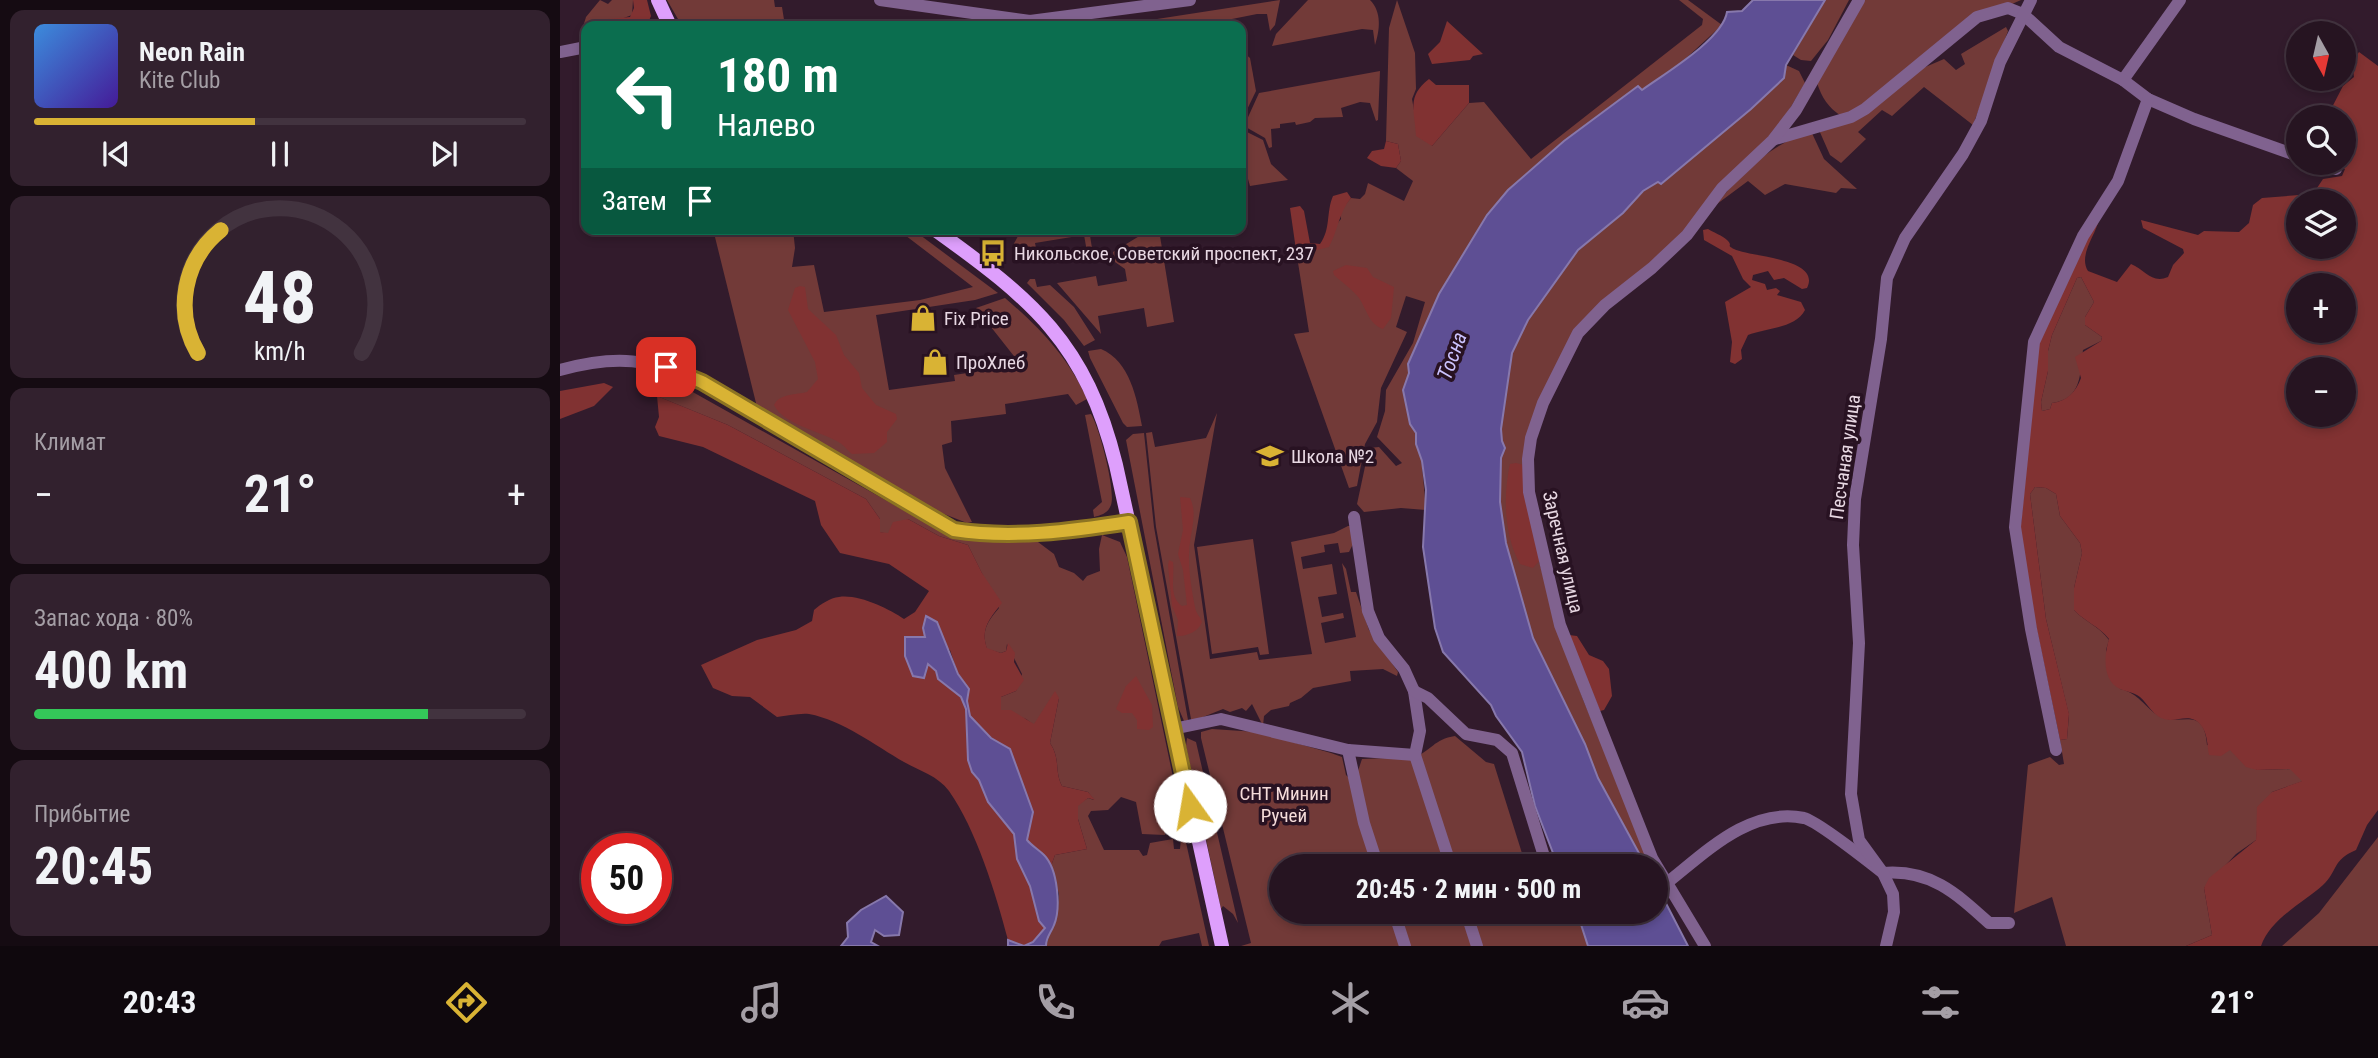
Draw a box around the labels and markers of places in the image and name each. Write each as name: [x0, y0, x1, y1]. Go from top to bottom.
bus stop icon: Никольское, Советский проспект, 237: [978, 238, 1008, 268]
place label: Никольское, Советский проспект, 237: [1014, 242, 1314, 265]
shop icon: Fix Price: [908, 303, 938, 333]
place label: Fix Price: [944, 307, 1009, 330]
pin: [636, 337, 696, 397]
shop icon: ПроХлеб: [920, 347, 950, 377]
place label: ПроХлеб: [956, 351, 1025, 374]
school or university icon: Школа №2: [1255, 441, 1285, 471]
place label: Школа №2: [1291, 445, 1374, 468]

